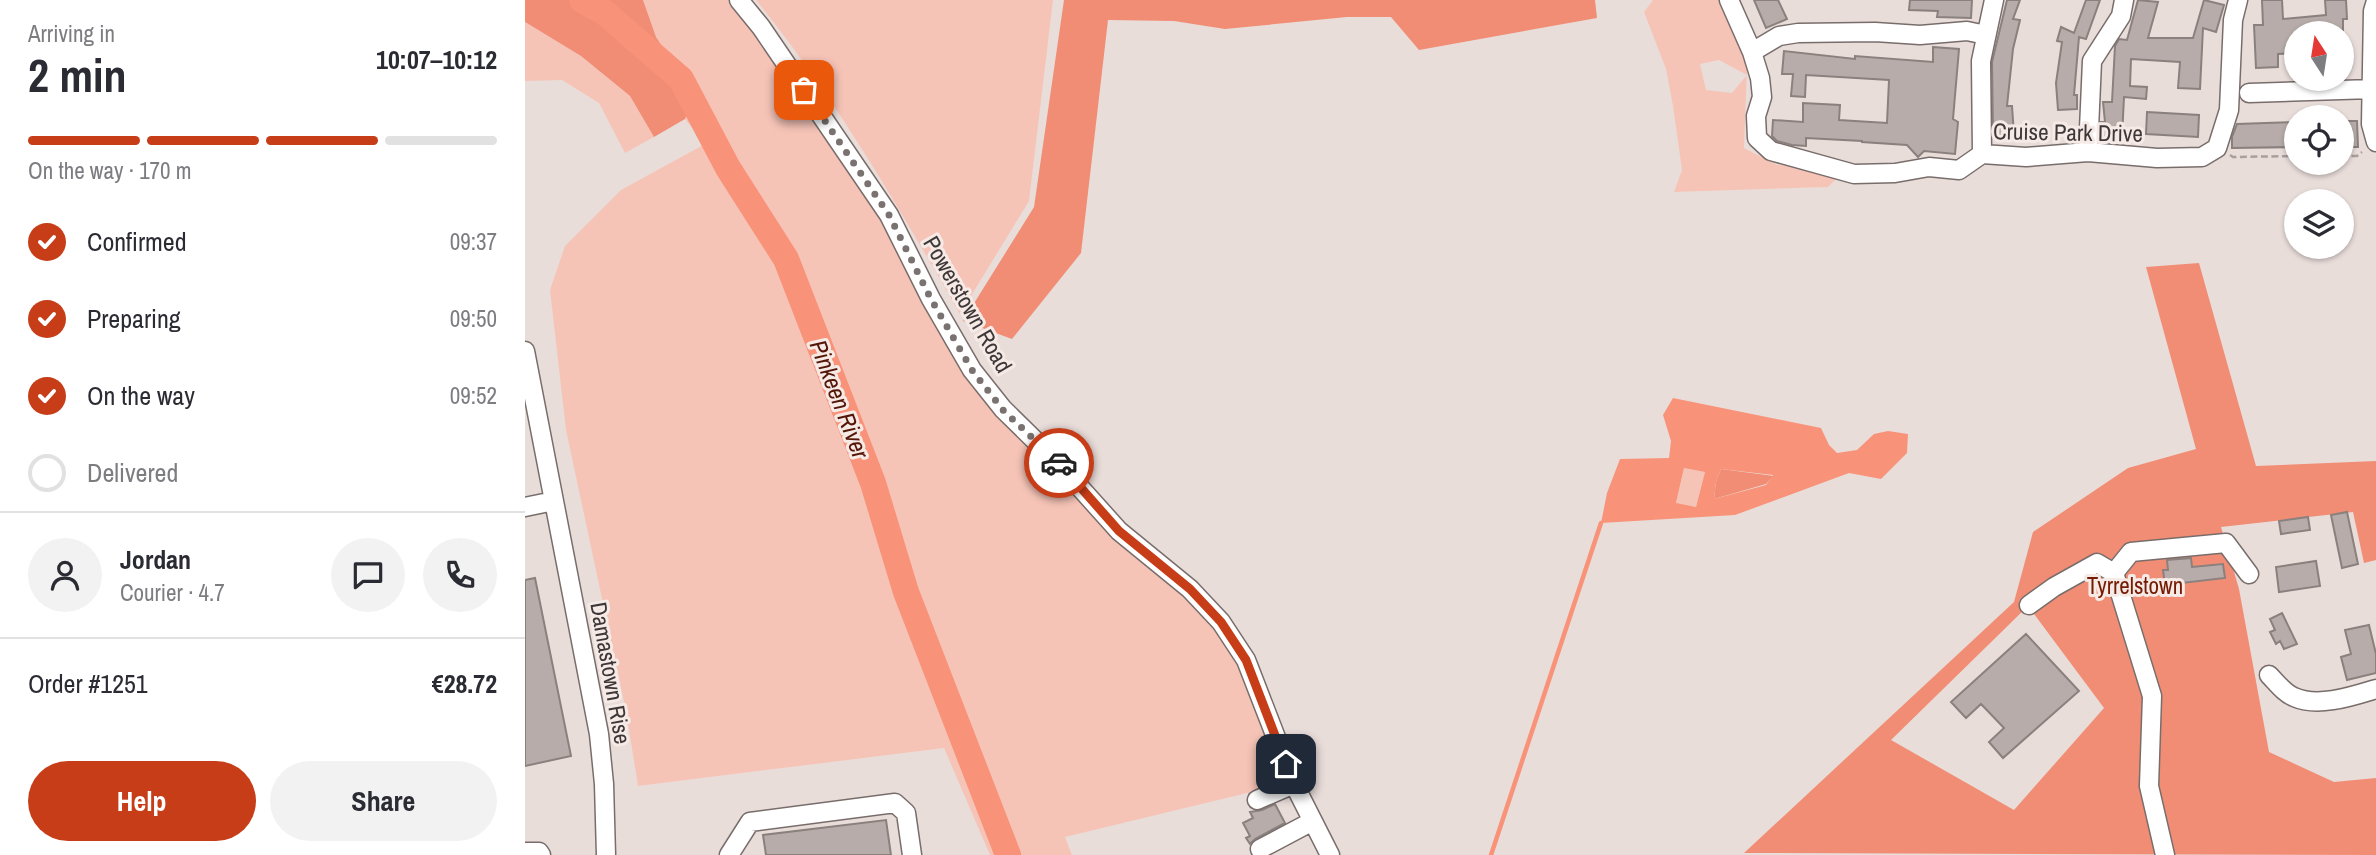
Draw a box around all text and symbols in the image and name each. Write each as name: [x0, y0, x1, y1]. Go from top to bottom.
text: Arriving in: [28, 18, 115, 49]
north arrow: [2284, 21, 2354, 91]
map controls: [2284, 21, 2354, 259]
text: 10:07–10:12: [376, 42, 497, 77]
text: 2 min: [28, 44, 127, 106]
pin: [774, 60, 834, 120]
icon: bag: [785, 71, 823, 109]
button: locate: [2284, 105, 2354, 175]
street label: Cruise Park Drive: [1993, 115, 2143, 149]
text: On the way · 170 m: [28, 155, 192, 186]
button: layers: [2284, 189, 2354, 259]
icon: check: [28, 223, 66, 261]
text: Confirmed: [87, 224, 187, 259]
text: 09:37: [450, 226, 497, 257]
street label: Powerstown Road: [916, 230, 1020, 378]
icon: check: [28, 300, 66, 338]
text: Preparing: [87, 301, 181, 336]
text: 09:50: [450, 303, 497, 334]
water label: Pinkeen River: [803, 335, 878, 464]
icon: check: [28, 377, 66, 415]
text: On the way: [87, 378, 195, 413]
text: 09:52: [450, 380, 497, 411]
courier: [1024, 428, 1094, 498]
icon: car: [1040, 444, 1078, 482]
text: Delivered: [87, 455, 178, 490]
button: person: [28, 538, 102, 612]
button: chat: [331, 538, 405, 612]
button: phone: [423, 538, 497, 612]
text: Jordan: [120, 542, 191, 577]
park label: Tyrrelstown: [2087, 570, 2183, 601]
text: Courier · 4.7: [120, 577, 225, 608]
street label: Damastown Rise: [583, 600, 639, 746]
text: Order #1251: [28, 666, 148, 701]
text: €28.72: [432, 666, 497, 701]
pin: [1256, 734, 1316, 794]
icon: home: [1267, 745, 1305, 783]
button: Help: [28, 761, 256, 841]
button: Share: [270, 761, 497, 841]

